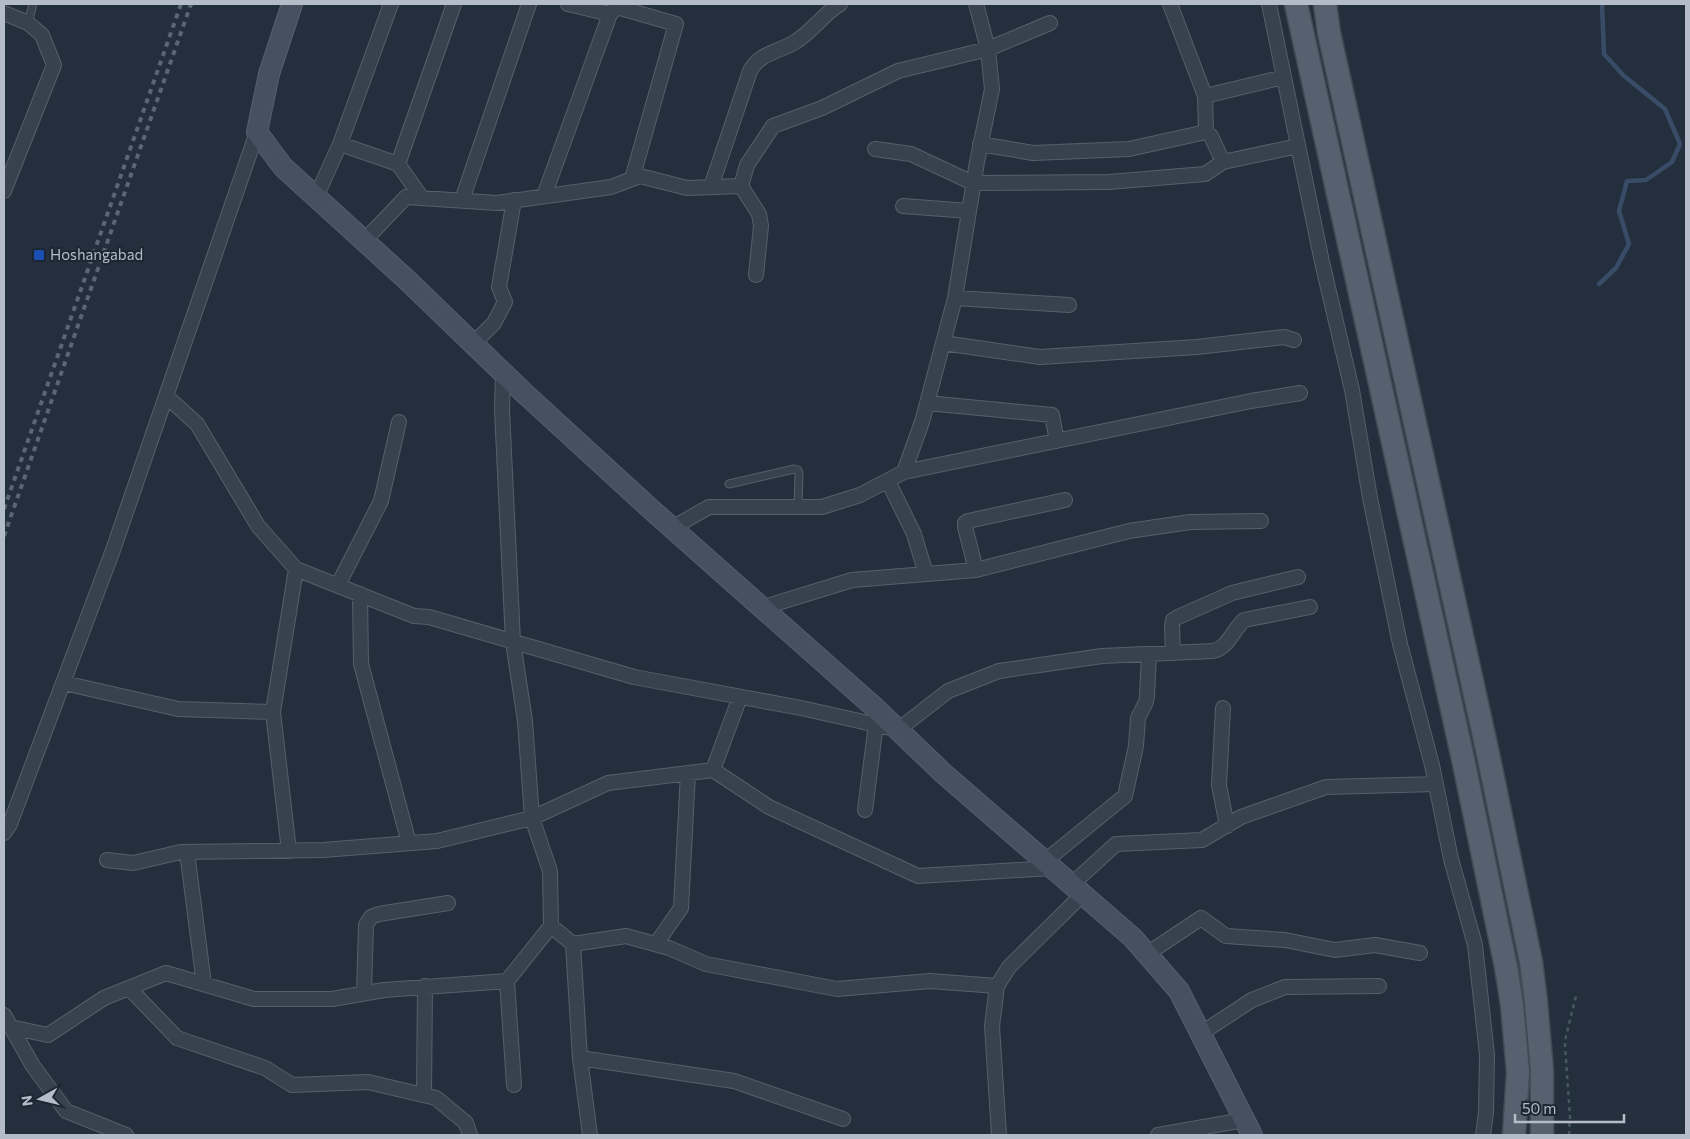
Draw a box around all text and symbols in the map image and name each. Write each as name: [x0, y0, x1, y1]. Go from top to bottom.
place label: Hoshangabad: [50, 245, 143, 263]
marker: Hoshangabad: [32, 248, 46, 262]
north arrow: [15, 1074, 65, 1124]
scale bar: [1515, 1092, 1624, 1124]
text: N: [17, 1094, 36, 1107]
text: 50 m: [1522, 1099, 1556, 1117]

